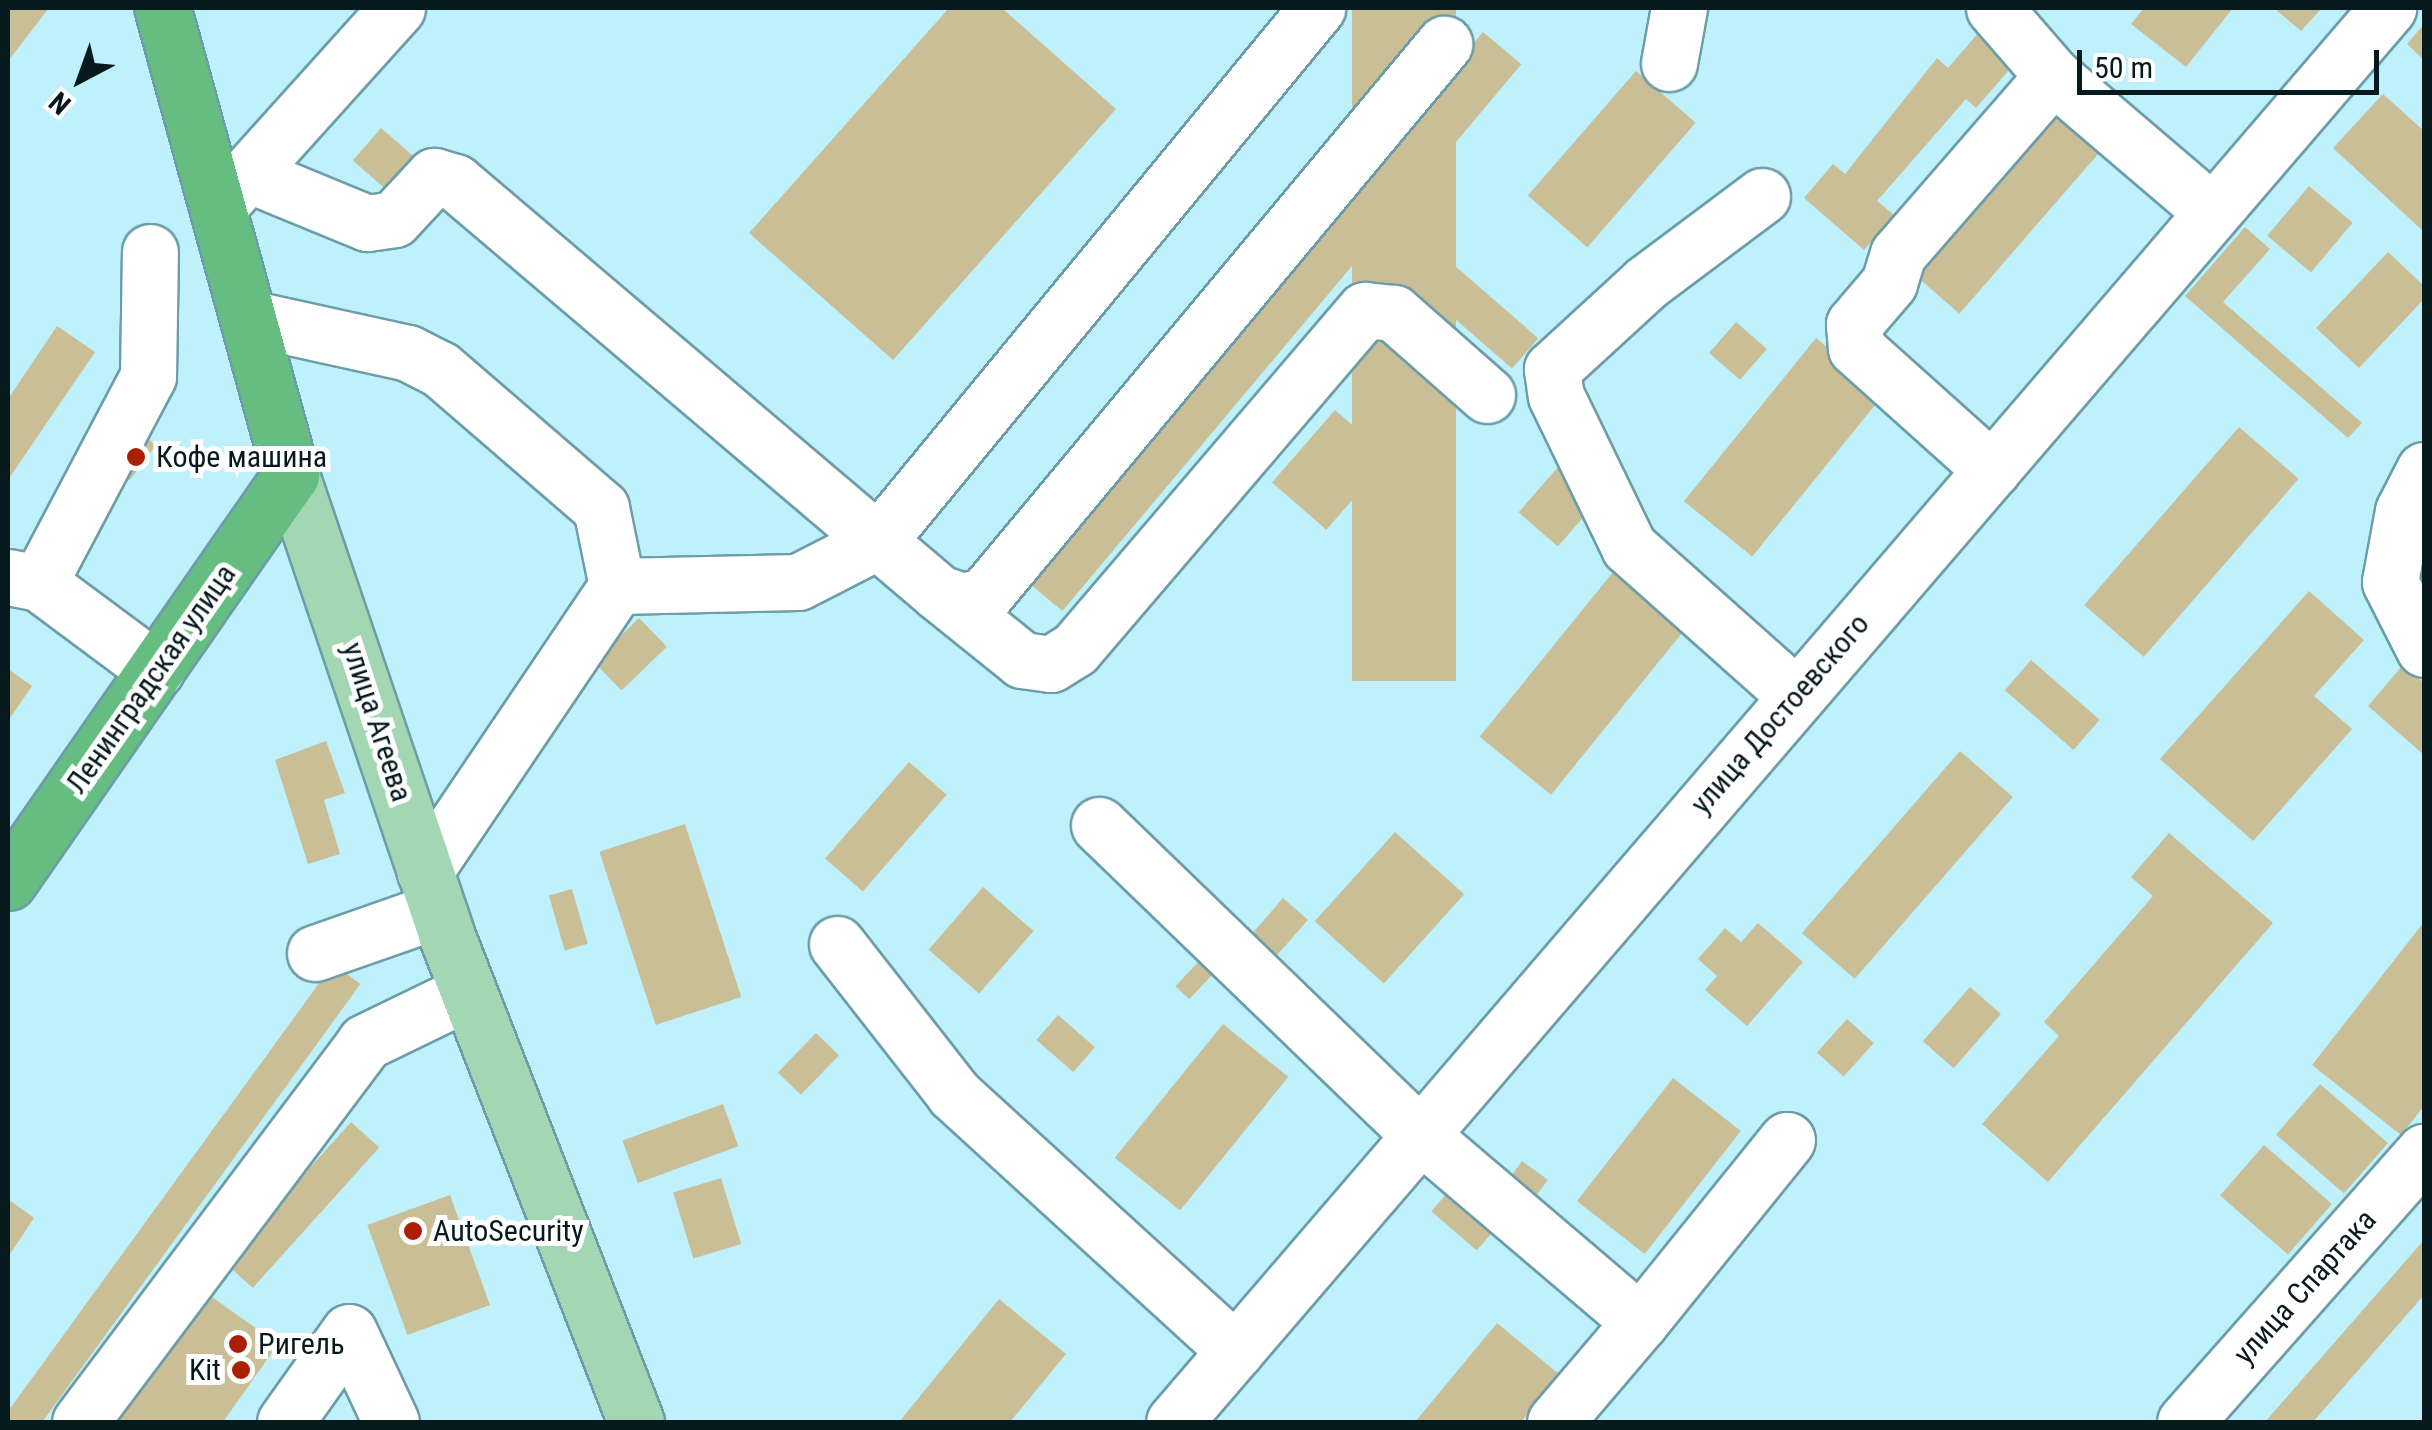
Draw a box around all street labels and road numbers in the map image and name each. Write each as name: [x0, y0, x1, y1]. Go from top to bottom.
street label: Ленинградская улица: [58, 558, 244, 800]
street label: улица Достоевского: [1683, 607, 1877, 821]
street label: улица Агеева: [334, 638, 420, 806]
street label: улица Спартака: [2226, 1202, 2384, 1372]

